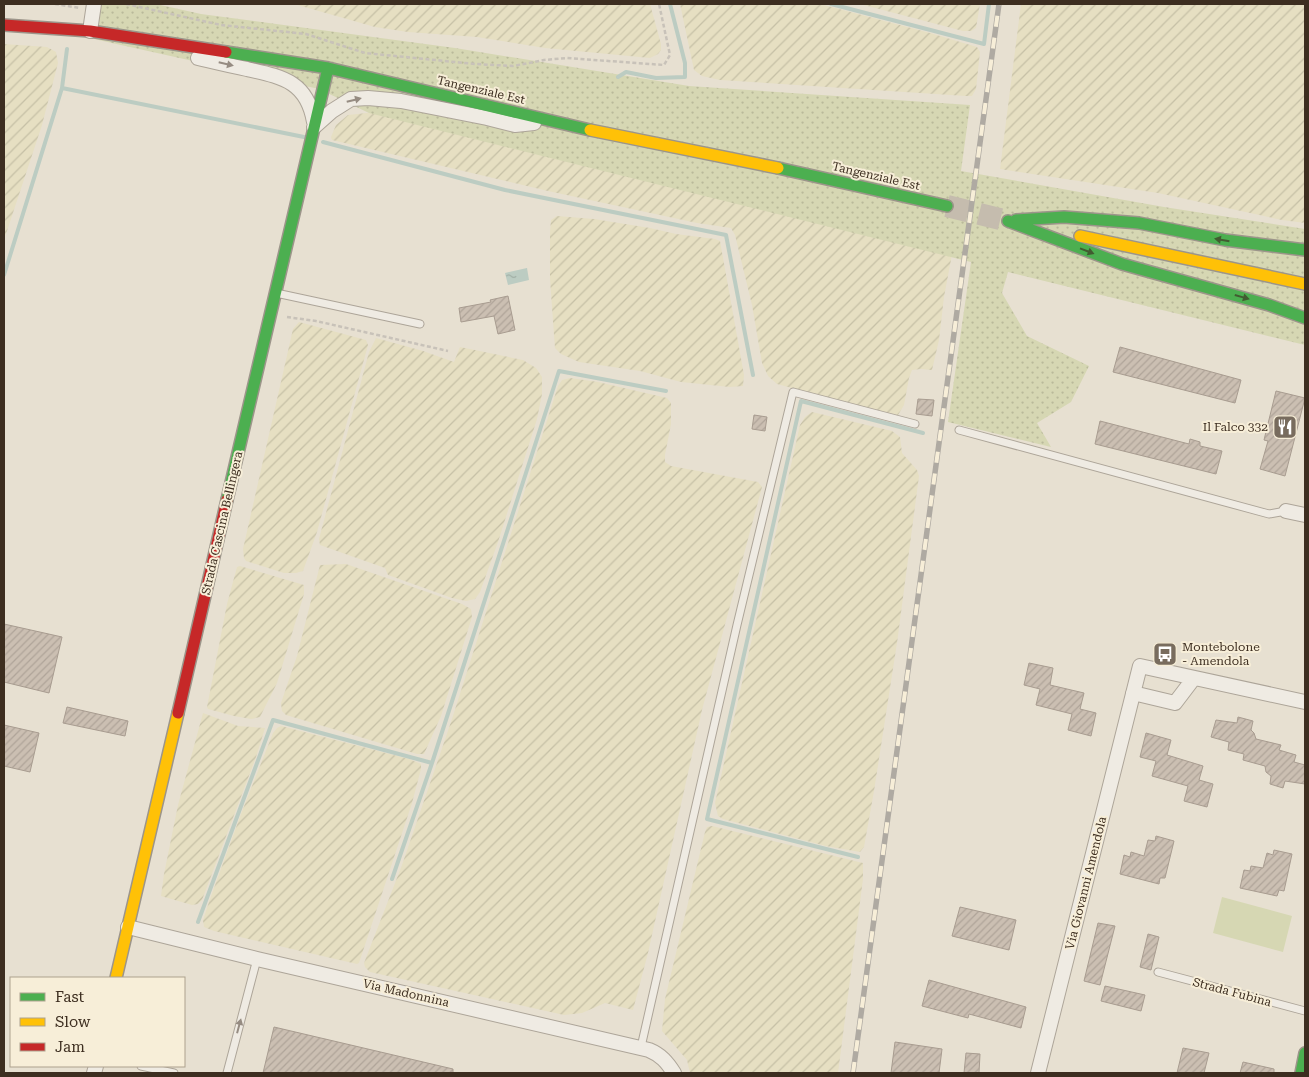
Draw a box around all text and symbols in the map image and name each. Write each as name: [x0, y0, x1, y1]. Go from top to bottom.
one-way arrow: [218, 60, 233, 68]
street label: Tangenziale Est: [436, 73, 527, 107]
one-way arrow: [346, 96, 362, 104]
street label: Tangenziale Est: [831, 159, 922, 193]
one-way arrow: [1214, 235, 1230, 243]
one-way arrow: [1079, 248, 1094, 255]
one-way arrow: [1235, 294, 1250, 302]
restaurant icon: Il Falco 332: [1272, 414, 1298, 440]
place label: Il Falco 332: [1203, 420, 1268, 434]
street label: Strada Cascina Bellingera: [199, 449, 245, 596]
place label: Montebolone - Amendola: [1182, 640, 1260, 668]
bus stop icon: Montebolone - Amendola: [1152, 641, 1178, 667]
street label: Via Giovanni Amendola: [1063, 815, 1109, 951]
street label: Strada Fubina: [1191, 975, 1273, 1009]
street label: Via Madonnina: [362, 976, 451, 1010]
legend: [10, 977, 185, 1067]
text: Fast: [55, 988, 85, 1006]
text: Slow: [55, 1013, 91, 1031]
one-way arrow: [235, 1019, 243, 1034]
text: Jam: [55, 1038, 85, 1056]

